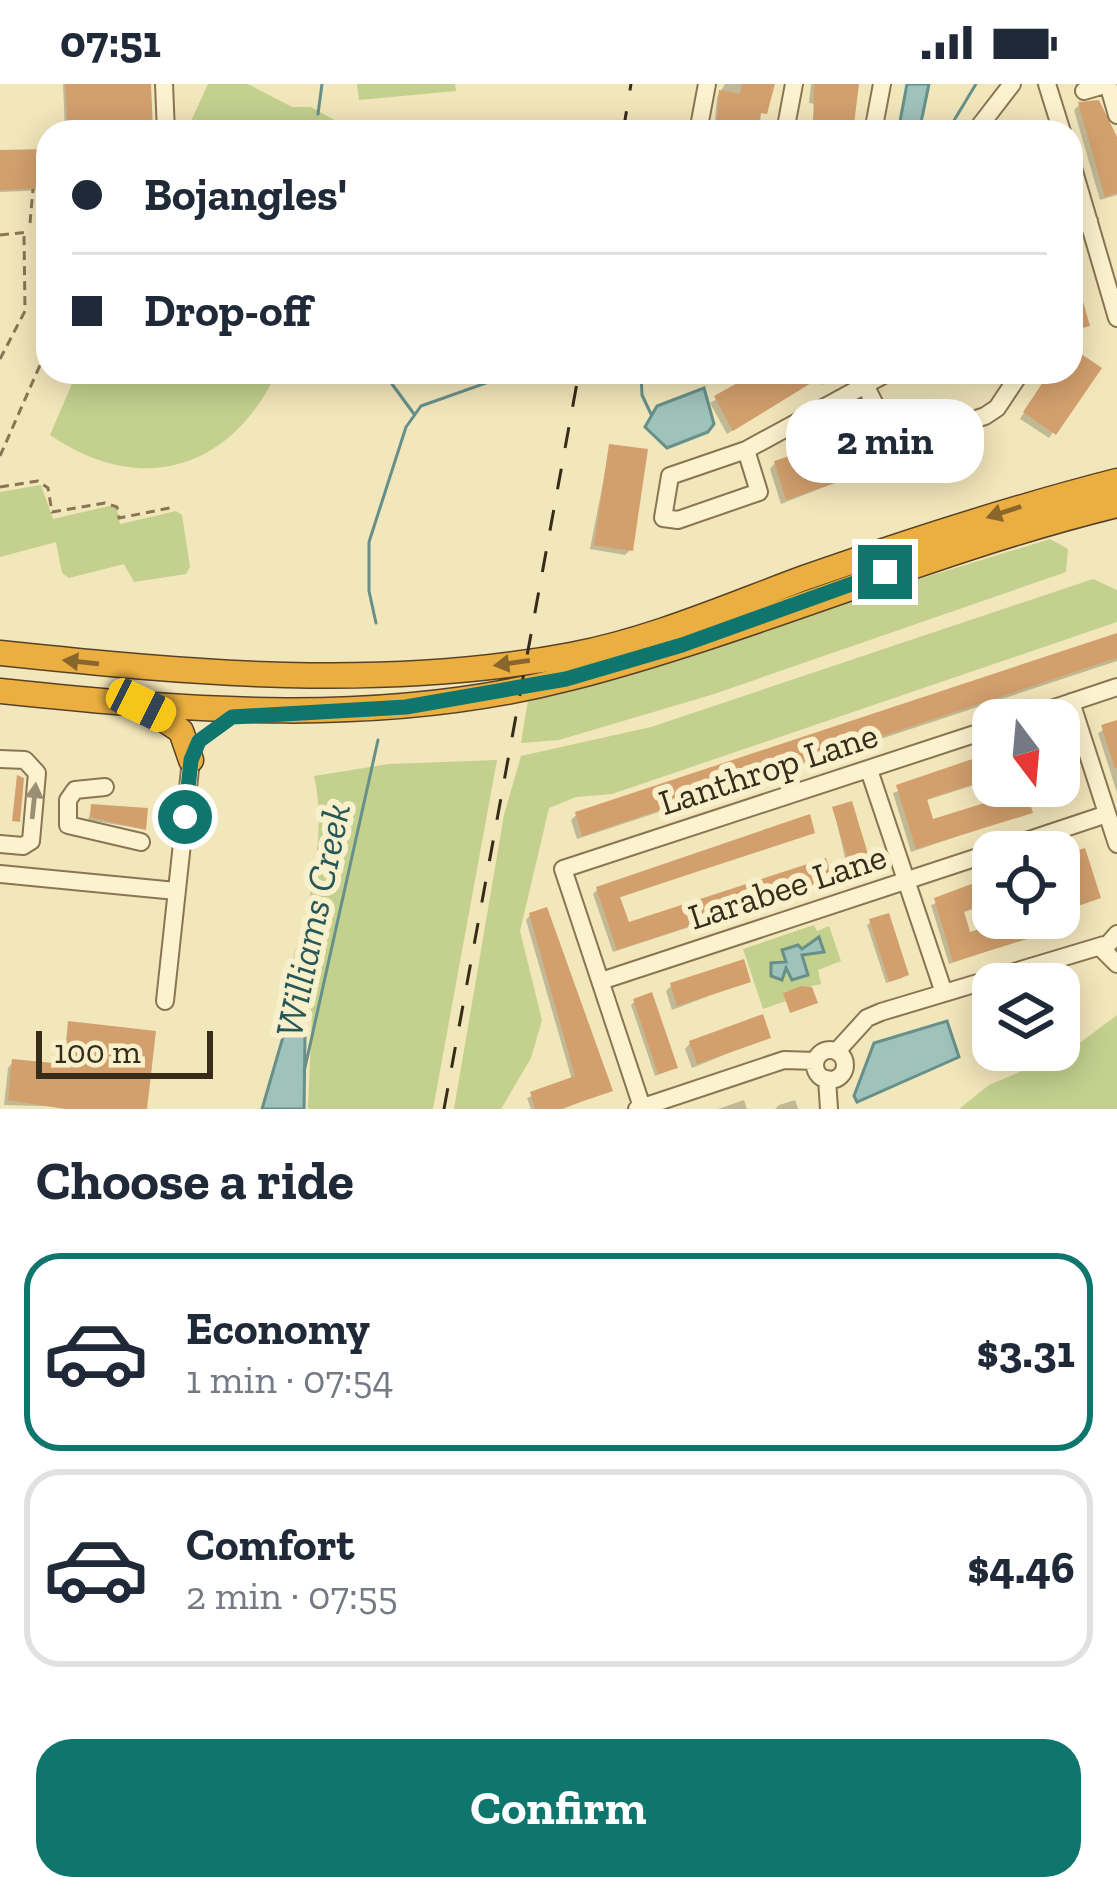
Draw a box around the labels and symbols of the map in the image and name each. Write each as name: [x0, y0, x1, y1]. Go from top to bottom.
callout: 2 min: [786, 398, 984, 482]
one-way arrow: [985, 503, 1022, 522]
route end: [858, 545, 912, 599]
one-way arrow: [62, 652, 100, 671]
one-way arrow: [493, 654, 530, 673]
car: [101, 673, 181, 737]
north arrow: [972, 699, 1080, 807]
street label: Lanthrop Lane: [653, 713, 883, 824]
one-way arrow: [25, 782, 44, 819]
route start: [158, 790, 212, 844]
water label: Williams Creek: [265, 799, 360, 1041]
street label: Larabee Lane: [683, 834, 891, 939]
scale bar: [36, 1025, 213, 1078]

